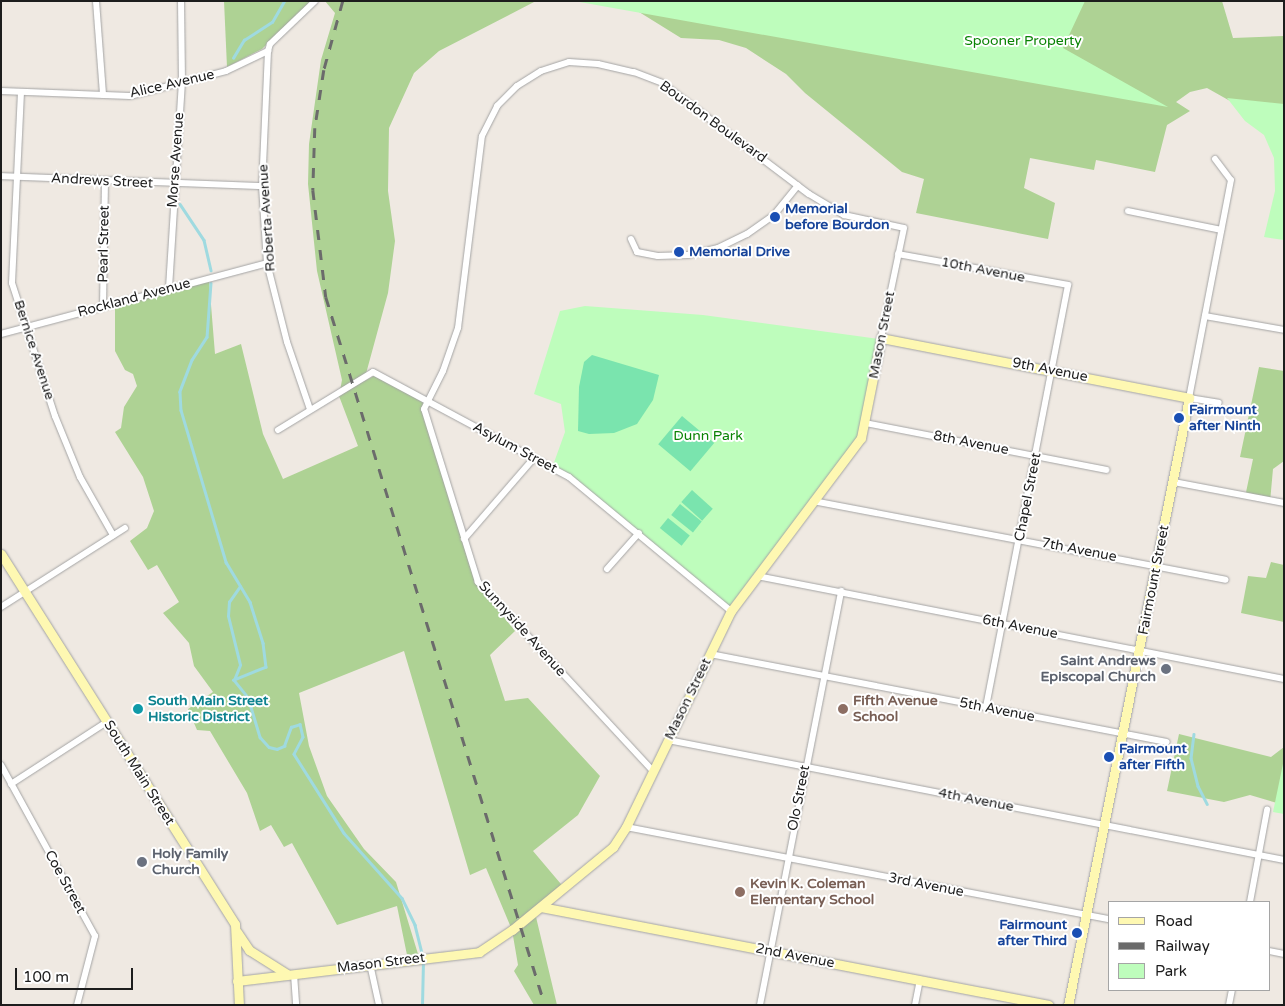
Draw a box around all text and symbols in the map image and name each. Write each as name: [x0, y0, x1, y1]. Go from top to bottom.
park label: Spooner Property: [964, 33, 1082, 49]
street label: Alice Avenue: [128, 66, 216, 102]
street label: Bourdon Boulevard: [656, 77, 770, 167]
street label: Morse Avenue: [164, 112, 188, 208]
street label: Roberta Avenue: [255, 164, 279, 272]
street label: Andrews Street: [51, 170, 153, 192]
place label: Memorial before Bourdon: [785, 201, 890, 233]
street label: Pearl Street: [95, 205, 113, 283]
marker: Memorial before Bourdon: [769, 211, 781, 223]
place label: Memorial Drive: [689, 244, 790, 260]
marker: Memorial Drive: [673, 246, 685, 258]
street label: 10th Avenue: [940, 254, 1026, 286]
street label: Rockland Avenue: [76, 275, 192, 321]
street label: Mason Street: [865, 290, 899, 380]
street label: Bernice Avenue: [10, 298, 58, 402]
street label: 9th Avenue: [1011, 354, 1089, 386]
place label: Fairmount after Ninth: [1189, 402, 1261, 434]
marker: Fairmount after Ninth: [1173, 412, 1185, 424]
street label: Asylum Street: [470, 419, 560, 477]
street label: 8th Avenue: [932, 427, 1010, 459]
park label: Dunn Park: [673, 428, 743, 444]
street label: Chapel Street: [1011, 451, 1045, 543]
street label: Fairmount Street: [1135, 524, 1173, 636]
street label: 7th Avenue: [1040, 534, 1118, 566]
street label: Sunnyside Avenue: [475, 578, 569, 680]
street label: 6th Avenue: [981, 611, 1059, 643]
place label: Saint Andrews Episcopal Church: [1041, 653, 1156, 686]
street label: Mason Street: [661, 655, 715, 743]
marker: Saint Andrews Episcopal Church: [1160, 663, 1172, 675]
place label: South Main Street Historic District: [148, 693, 268, 726]
place label: Fifth Avenue School: [853, 693, 938, 726]
street label: 5th Avenue: [958, 694, 1036, 726]
marker: South Main Street Historic District: [132, 703, 144, 715]
marker: Fifth Avenue School: [837, 703, 849, 715]
street label: South Main Street: [100, 718, 178, 828]
place label: Fairmount after Fifth: [1119, 741, 1187, 774]
marker: Fairmount after Fifth: [1103, 751, 1115, 763]
street label: Olo Street: [784, 764, 814, 832]
street label: 4th Avenue: [937, 784, 1015, 816]
place label: Holy Family Church: [152, 846, 228, 879]
street label: Coe Street: [41, 847, 89, 917]
marker: Holy Family Church: [136, 856, 148, 868]
street label: 3rd Avenue: [887, 869, 965, 901]
place label: Kevin K. Coleman Elementary School: [750, 876, 874, 909]
marker: Kevin K. Coleman Elementary School: [734, 886, 746, 898]
legend: [1108, 901, 1270, 991]
text: Road: [1155, 912, 1193, 930]
place label: Fairmount after Third: [997, 917, 1067, 950]
marker: Fairmount after Third: [1071, 927, 1083, 939]
text: Railway: [1155, 937, 1210, 955]
street label: 2nd Avenue: [754, 940, 836, 972]
street label: Mason Street: [336, 949, 426, 977]
scale bar: [18, 958, 135, 990]
text: Park: [1155, 962, 1187, 980]
text: 100 m: [23, 968, 69, 986]

